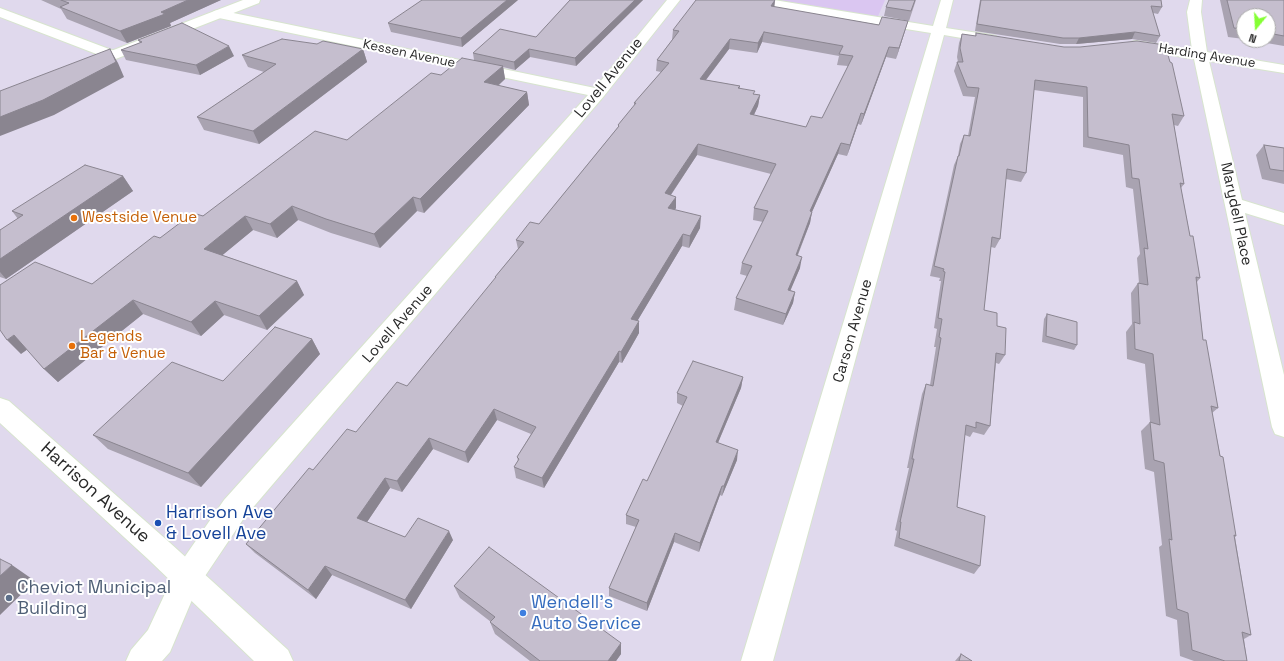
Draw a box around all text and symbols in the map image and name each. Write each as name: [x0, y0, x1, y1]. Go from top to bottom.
north arrow: [1236, 8, 1276, 48]
text: N: [1247, 31, 1258, 46]
street label: Lovell Avenue: [571, 34, 647, 122]
street label: Kessen Avenue: [361, 37, 457, 71]
street label: Harding Avenue: [1157, 41, 1257, 71]
street label: Marydell Place: [1216, 161, 1256, 267]
place label: Westside Venue: [82, 209, 197, 227]
marker: Westside Venue: [69, 213, 79, 223]
street label: Carson Avenue: [830, 277, 876, 385]
street label: Lovell Avenue: [359, 281, 437, 367]
place label: Legends Bar & Venue: [80, 328, 166, 363]
marker: Legends Bar & Venue: [67, 341, 77, 351]
street label: Harrison Avenue: [36, 438, 154, 548]
place label: Harrison Ave & Lovell Ave: [166, 502, 273, 544]
marker: Harrison Ave & Lovell Ave: [153, 518, 163, 528]
place label: Cheviot Municipal Building: [17, 577, 171, 620]
place label: Wendell’s Auto Service: [531, 592, 641, 634]
marker: Cheviot Municipal Building: [4, 593, 14, 603]
marker: Wendell’s Auto Service: [518, 608, 528, 618]

